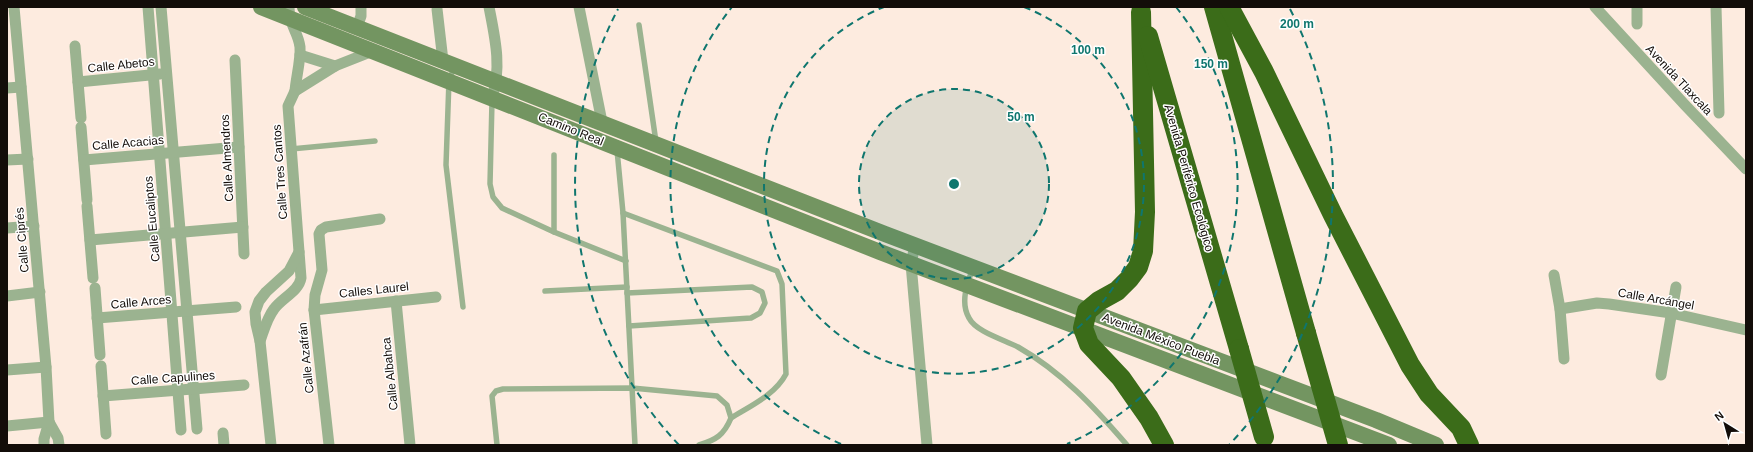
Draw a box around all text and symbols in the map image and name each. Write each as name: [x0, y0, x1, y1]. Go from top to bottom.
text: 200 m: [1280, 17, 1314, 31]
street label: Avenida Tlaxcala: [1643, 42, 1715, 118]
text: 100 m: [1071, 43, 1105, 57]
street label: Calle Abetos: [87, 55, 155, 75]
text: 150 m: [1194, 57, 1228, 71]
street label: Avenida Periférico Ecológico: [1161, 103, 1217, 254]
street label: Camino Real: [536, 110, 606, 148]
text: 50 m: [1007, 110, 1035, 124]
street label: Calle Almendros: [218, 114, 236, 202]
street label: Calle Tres Cantos: [270, 124, 290, 220]
street label: Calle Acacias: [92, 133, 164, 153]
street label: Calle Eucaliptos: [141, 176, 163, 262]
centre of rings: [947, 177, 961, 191]
street label: Calle Ciprés: [12, 207, 32, 273]
street label: Calles Laurel: [338, 279, 410, 301]
street label: Calle Arcángel: [1617, 285, 1695, 313]
street label: Calle Arces: [110, 292, 172, 312]
street label: Avenida México Puebla: [1100, 310, 1222, 368]
street label: Calle Azafrán: [295, 322, 317, 394]
street label: Calle Albahca: [379, 336, 401, 411]
street label: Calle Capulines: [131, 368, 215, 388]
north arrow: [1705, 404, 1745, 444]
text: N: [1712, 409, 1726, 423]

